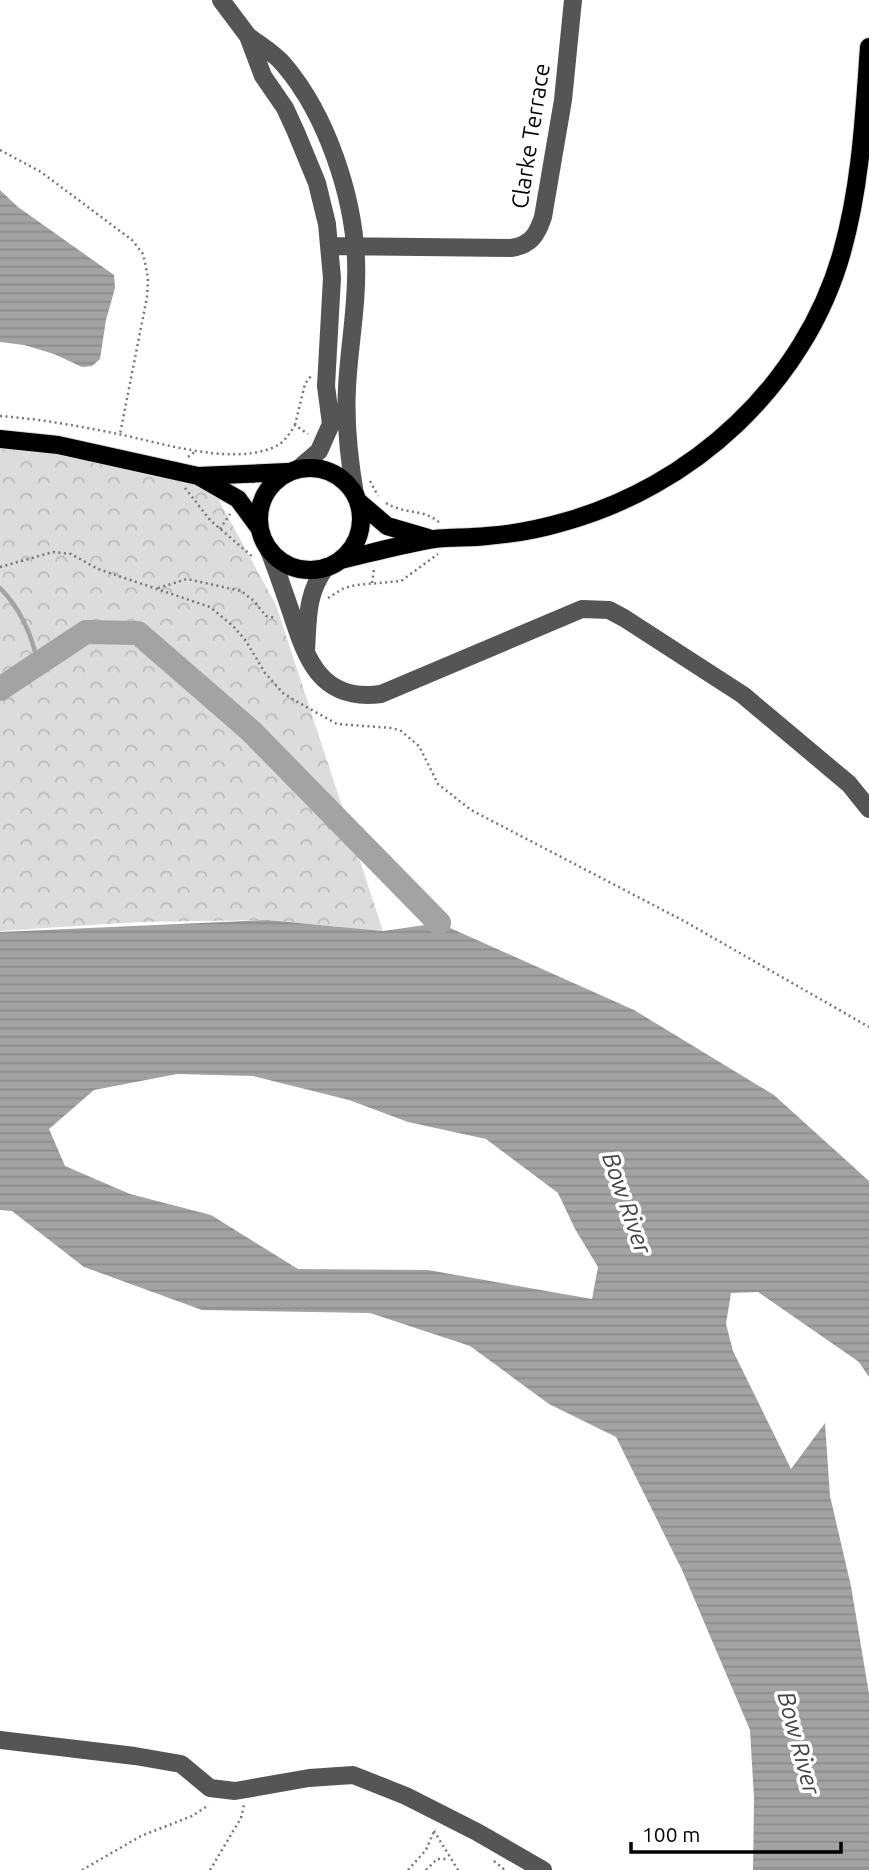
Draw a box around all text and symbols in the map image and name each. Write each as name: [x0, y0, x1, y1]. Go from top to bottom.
street label: Clarke Terrace: [506, 62, 554, 210]
water label: Bow River: [597, 1149, 657, 1258]
water label: Bow River: [772, 1689, 826, 1798]
scale bar: [631, 1811, 841, 1855]
text: 100 m: [642, 1822, 700, 1846]

